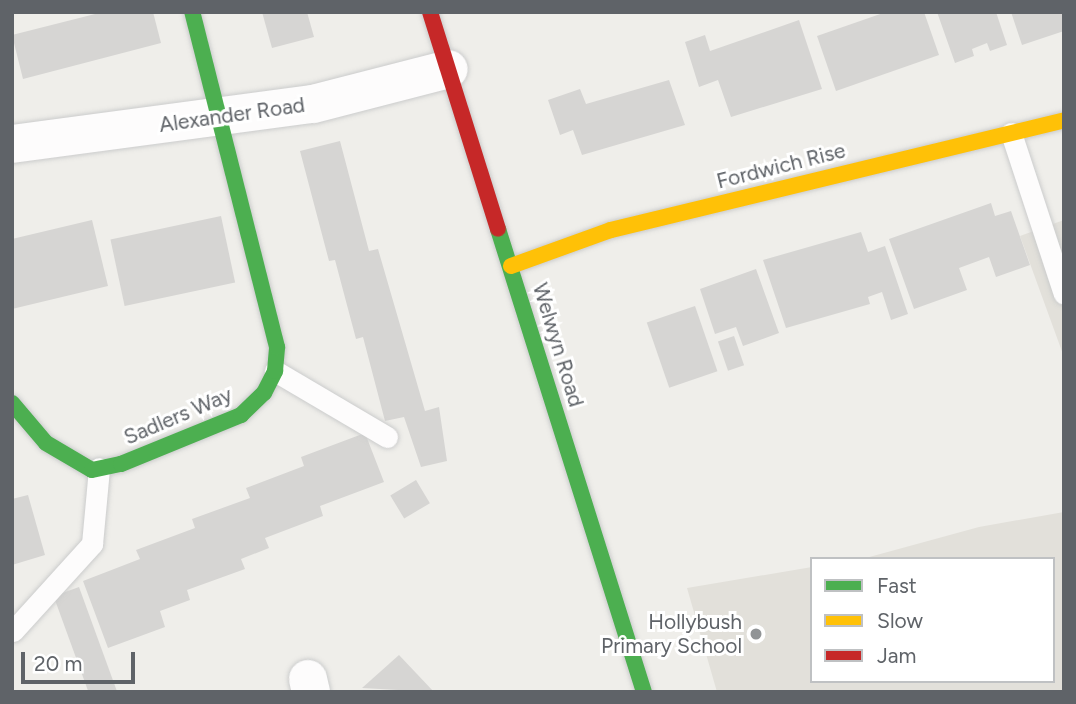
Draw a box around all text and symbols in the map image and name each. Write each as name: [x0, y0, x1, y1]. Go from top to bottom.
street label: Alexander Road: [158, 92, 306, 138]
street label: Fordwich Rise: [714, 138, 848, 194]
street label: Welwyn Road: [527, 280, 589, 410]
street label: Sadlers Way: [120, 382, 236, 450]
legend: [810, 557, 1055, 683]
text: Fast: [877, 573, 917, 598]
text: Slow: [877, 608, 923, 633]
place label: Hollybush Primary School: [601, 609, 742, 659]
marker: Hollybush Primary School: [748, 626, 764, 642]
scale bar: [24, 638, 138, 682]
text: Jam: [877, 643, 916, 668]
text: 20 m: [34, 651, 82, 676]

